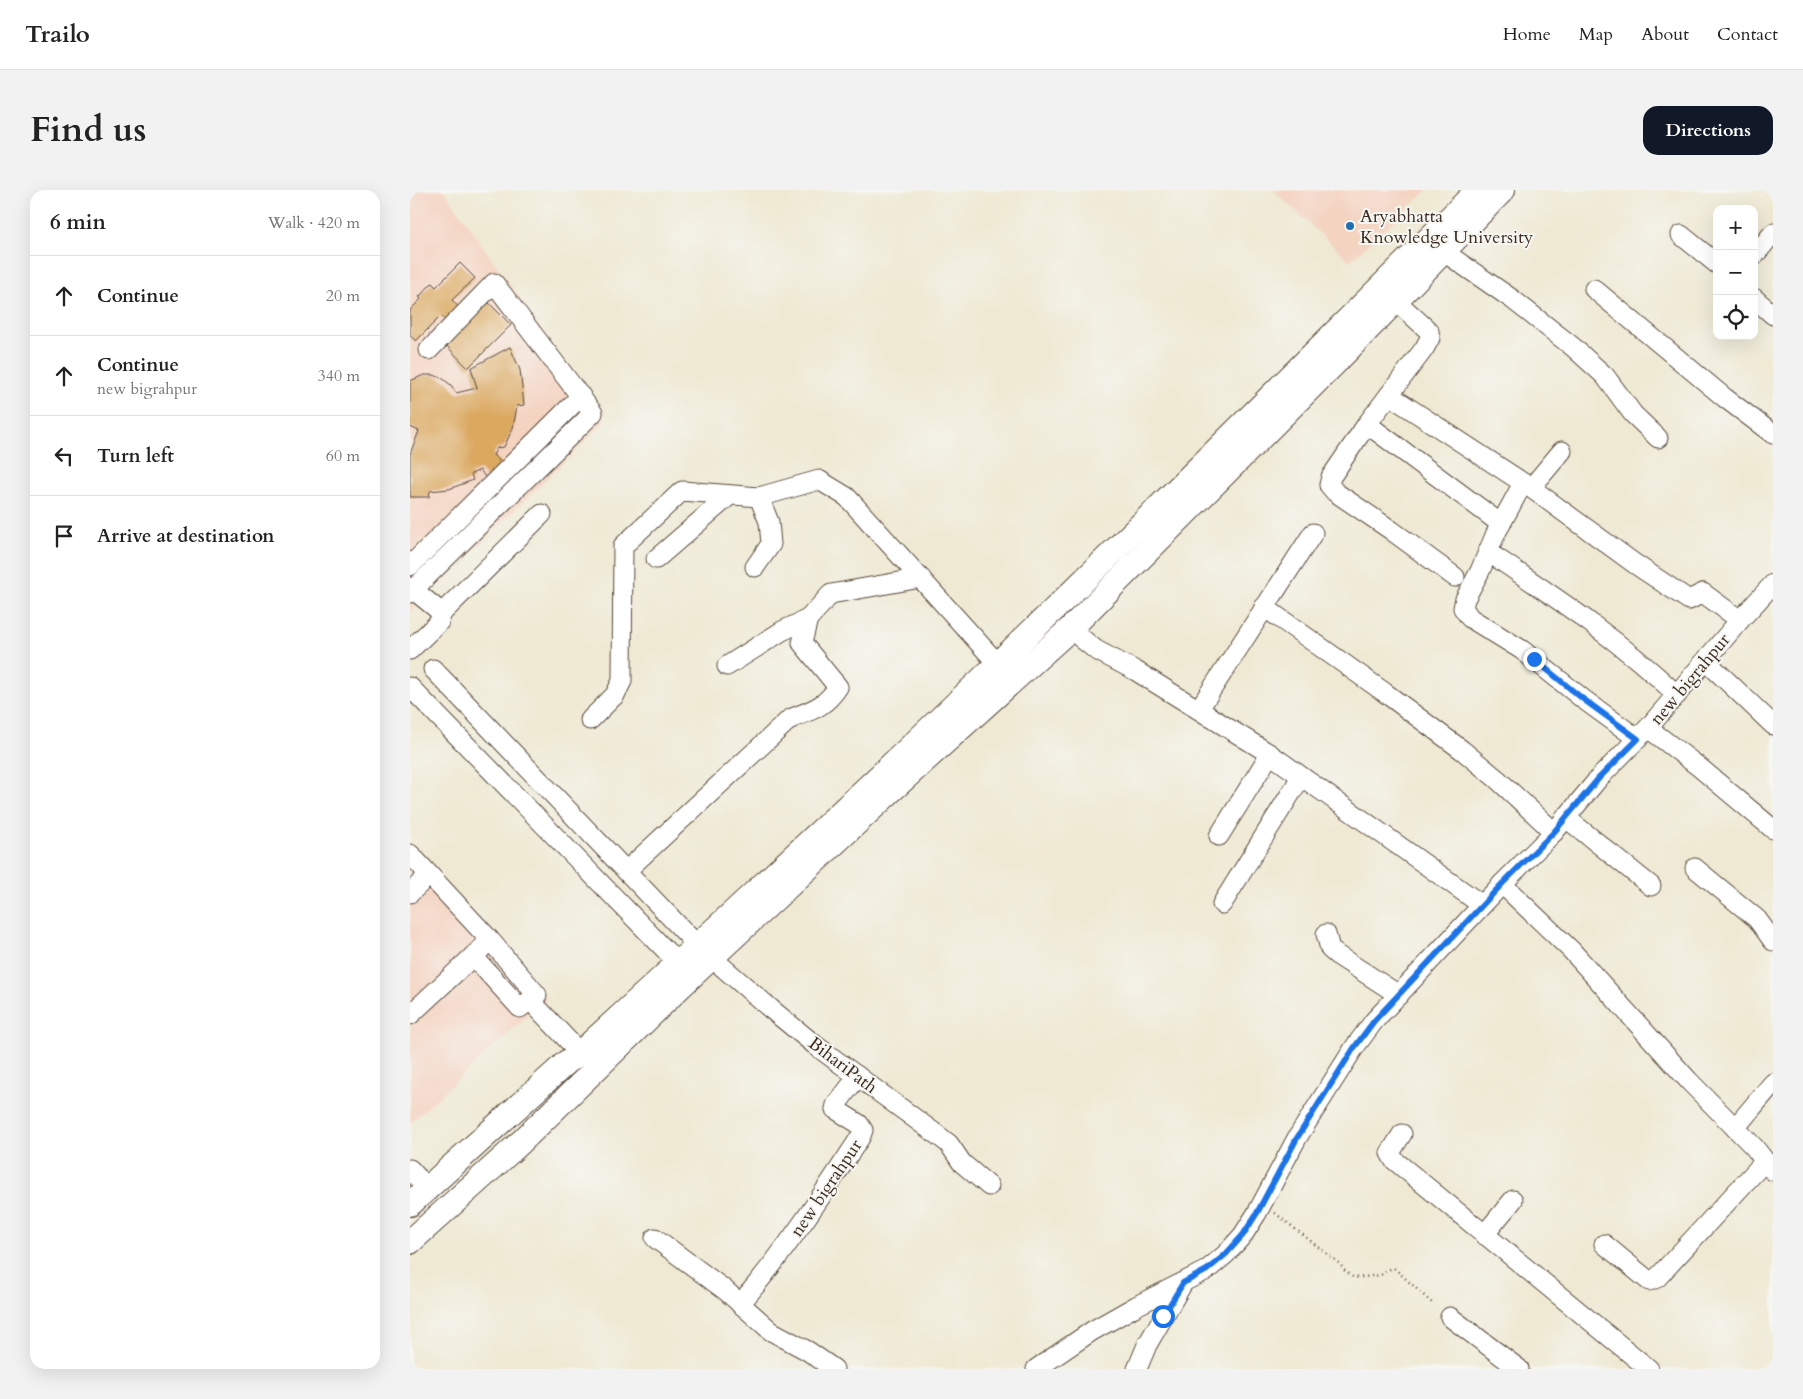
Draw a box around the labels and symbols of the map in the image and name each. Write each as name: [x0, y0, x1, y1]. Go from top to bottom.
place label: Aryabhatta Knowledge University: [1360, 204, 1534, 250]
marker: Aryabhatta Knowledge University: [1344, 220, 1356, 232]
street label: new bigrahpur: [1645, 628, 1736, 731]
route end: [1523, 648, 1546, 671]
street label: BihariPath: [803, 1031, 882, 1100]
street label: new bigrahpur: [785, 1134, 869, 1242]
route start: [1152, 1305, 1175, 1328]

